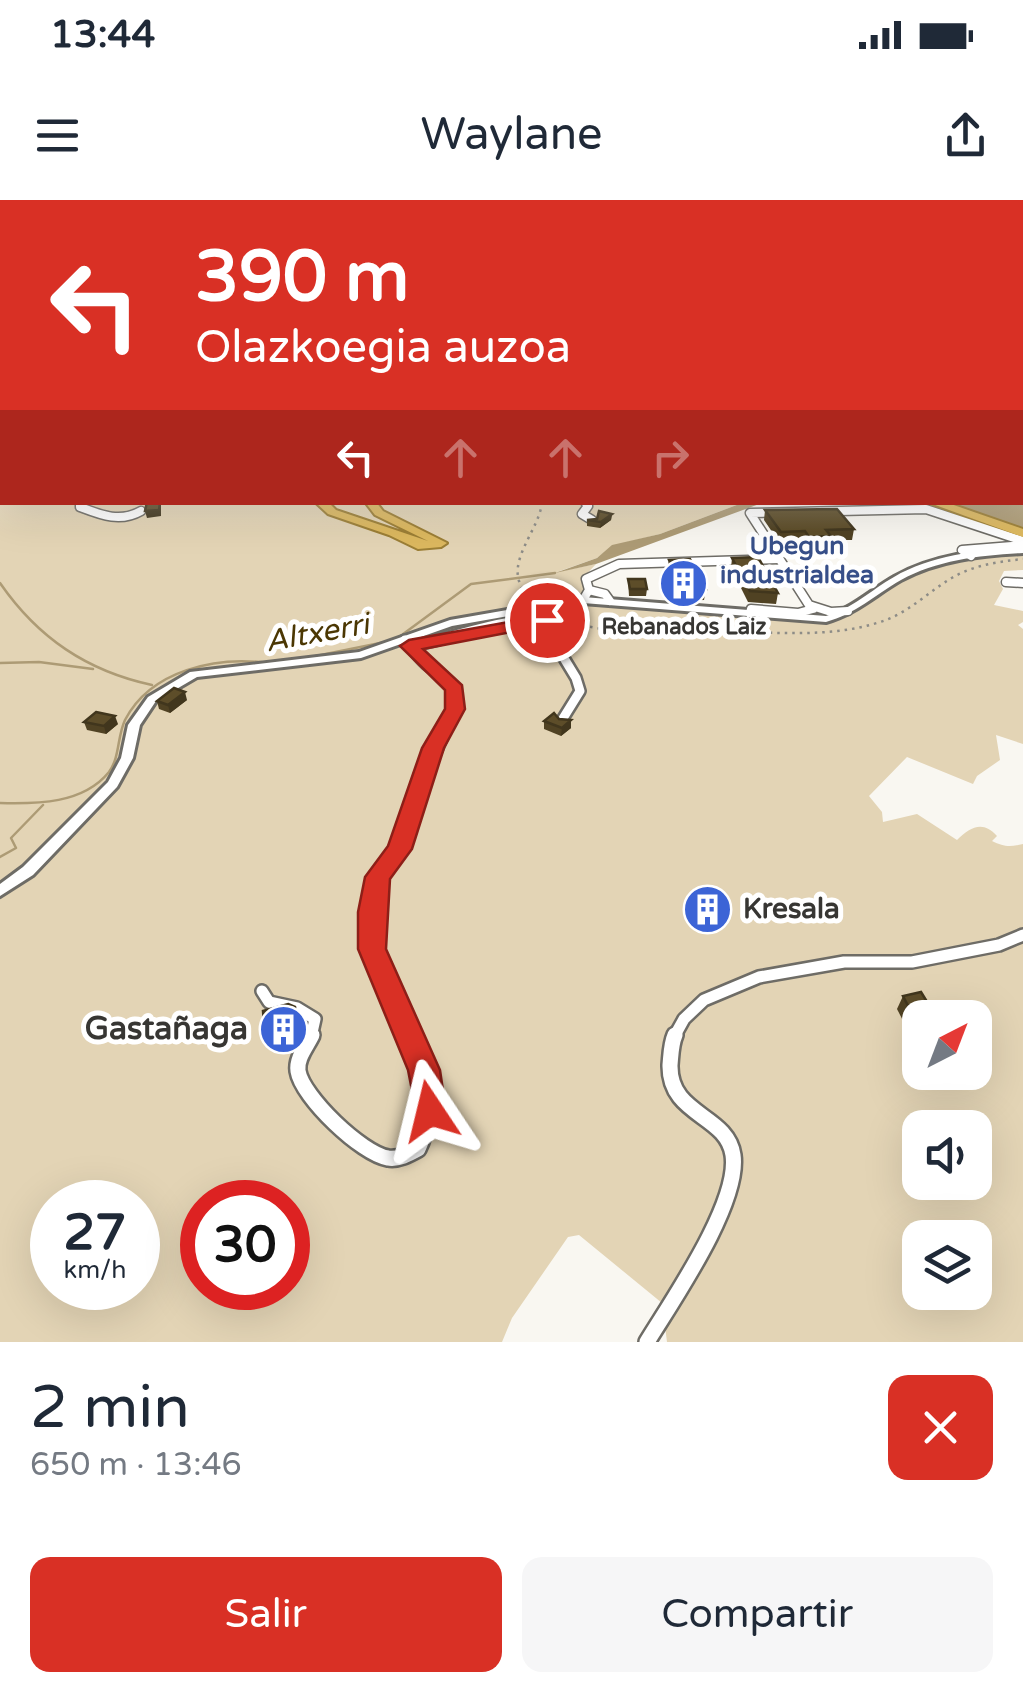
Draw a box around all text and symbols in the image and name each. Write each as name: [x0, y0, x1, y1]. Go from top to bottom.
text: 13:44: [50, 12, 155, 58]
icon: menu: [30, 108, 85, 163]
text: Waylane: [420, 108, 603, 162]
icon: share: [938, 108, 993, 163]
text: 390 m: [195, 236, 409, 320]
icon: left: [30, 240, 160, 370]
text: Olazkoegia auzoa: [195, 321, 571, 375]
icon: left: [328, 430, 383, 485]
icon: ahead: [433, 430, 488, 485]
icon: ahead: [538, 430, 593, 485]
icon: right: [643, 430, 698, 485]
district label: Ubegun industrialdea: [720, 531, 874, 590]
building icon: Rebanados Laiz: [658, 557, 710, 609]
pin: [505, 578, 590, 663]
icon: arrive: [520, 593, 575, 648]
water label: Altxerri: [262, 605, 375, 660]
place label: Rebanados Laiz: [601, 614, 767, 640]
building icon: Kresala: [682, 883, 734, 935]
place label: Kresala: [743, 892, 840, 926]
north arrow: [902, 1000, 992, 1090]
map controls: [902, 1000, 992, 1310]
building icon: Gastañaga: [257, 1003, 309, 1055]
place label: Gastañaga: [85, 1010, 248, 1048]
position arrow: [378, 1059, 482, 1163]
button: sound: [902, 1110, 992, 1200]
speed limit sign: 30: [180, 1180, 310, 1310]
text: 27: [64, 1203, 126, 1263]
button: layers: [902, 1220, 992, 1310]
text: km/h: [64, 1255, 126, 1285]
text: 2 min: [30, 1372, 190, 1444]
button: close: [888, 1375, 993, 1480]
text: 650 m · 13:46: [30, 1446, 242, 1484]
button: Salir: [30, 1557, 502, 1672]
button: Compartir: [522, 1557, 993, 1672]

